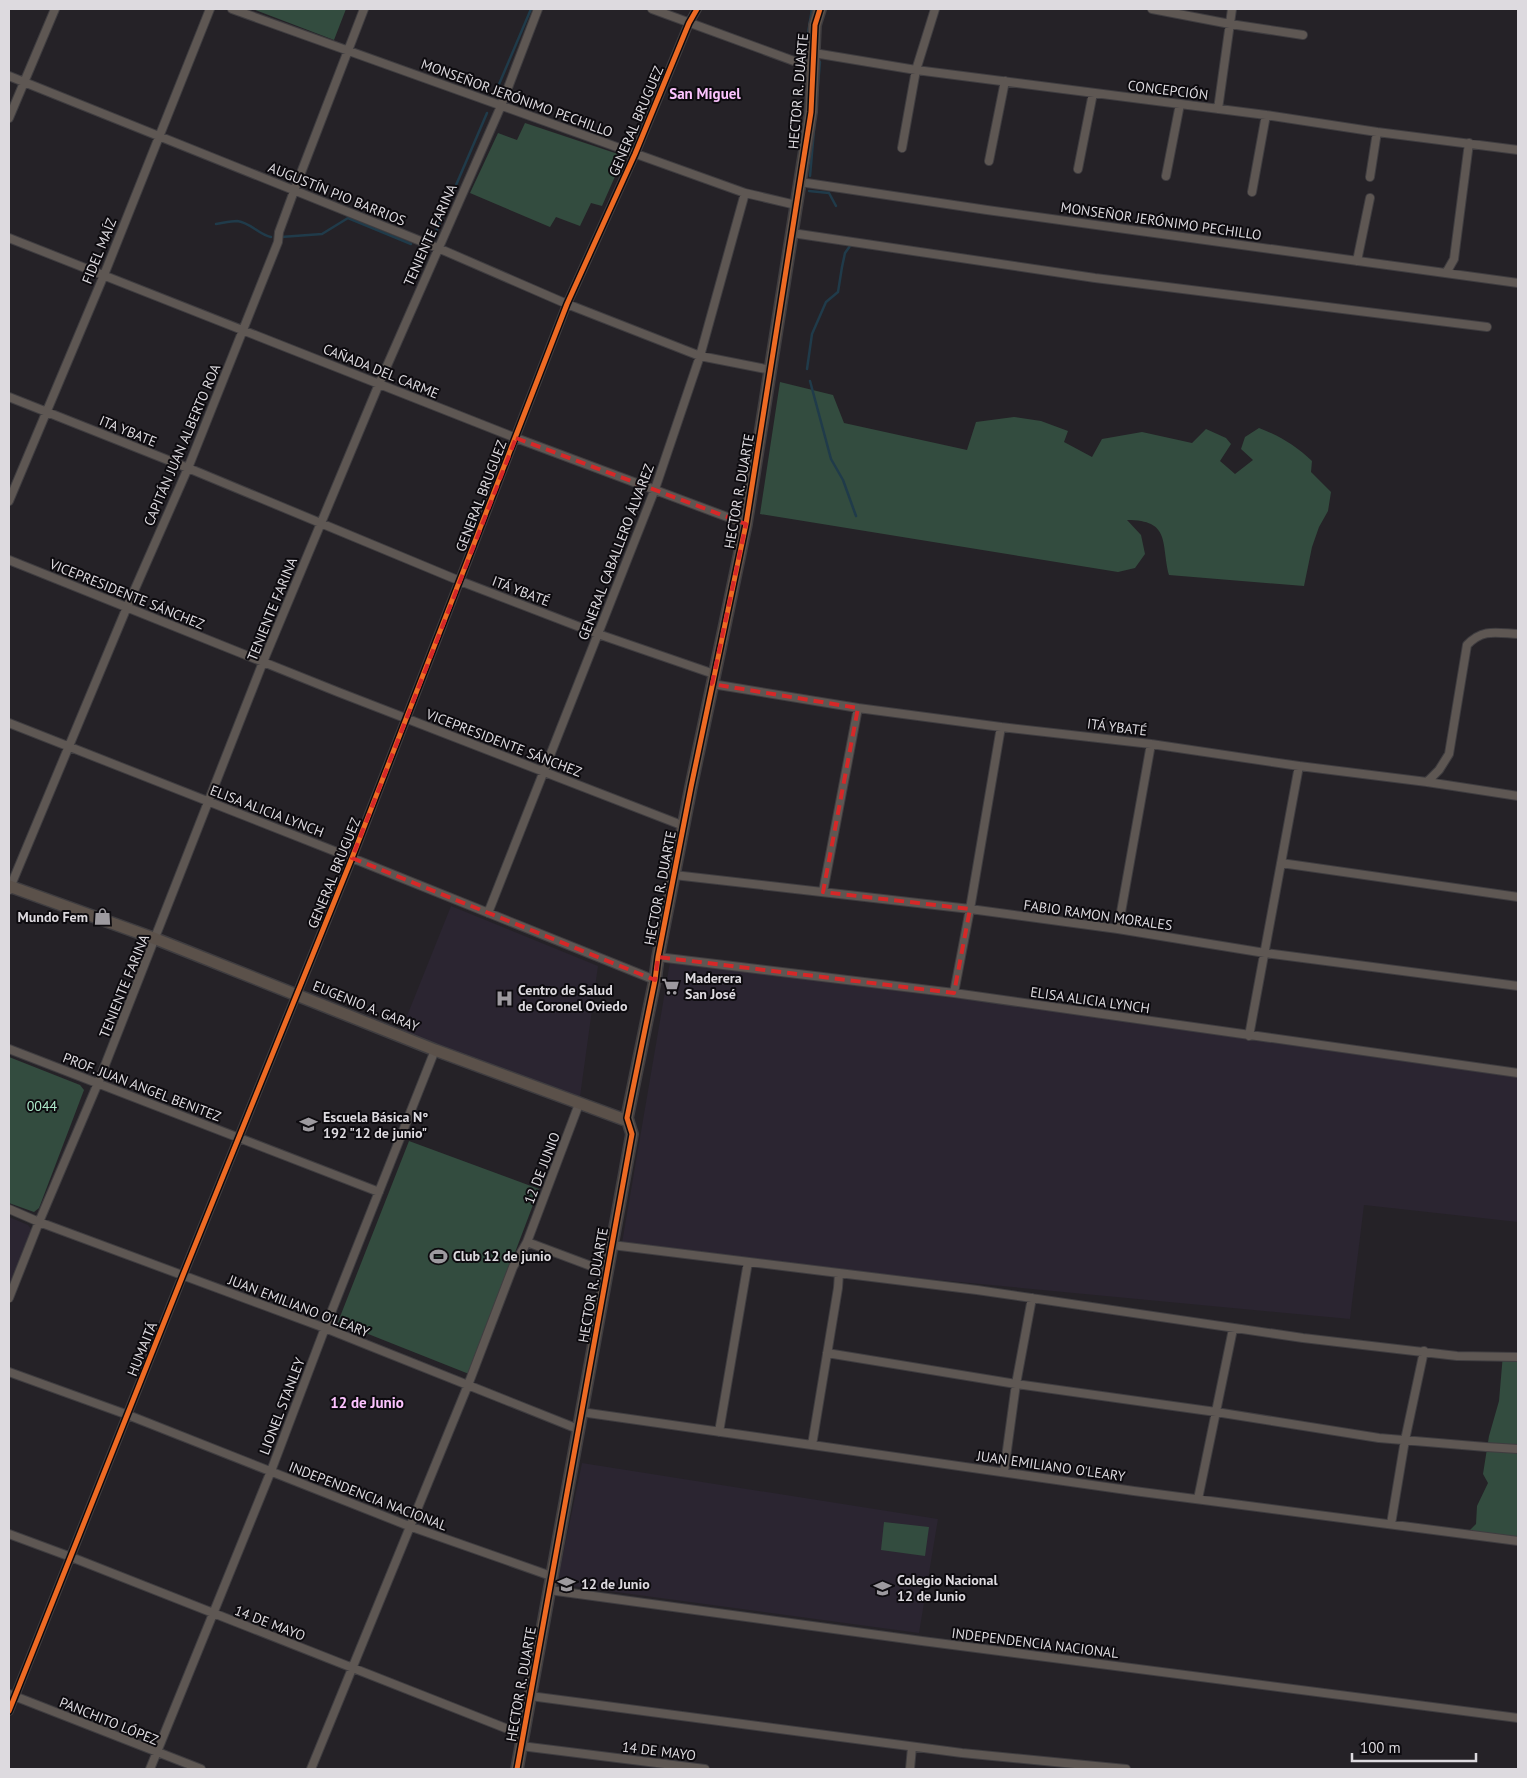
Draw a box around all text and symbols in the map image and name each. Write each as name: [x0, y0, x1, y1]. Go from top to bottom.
street label: HECTOR R. DUARTE: [784, 32, 812, 150]
street label: MONSEÑOR JERÓNIMO PECHILLO: [419, 55, 615, 141]
street label: GENERAL BRUGUEZ: [605, 63, 667, 179]
street label: CONCEPCIÓN: [1127, 76, 1209, 104]
district label: San Miguel: [669, 84, 741, 103]
street label: AUGUSTÍN PIO BARRIOS: [266, 158, 408, 230]
street label: TENIENTE FARINA: [399, 180, 461, 289]
street label: MONSEÑOR JERÓNIMO PECHILLO: [1059, 198, 1263, 244]
street label: FIDEL MAÍZ: [78, 215, 120, 287]
street label: CAÑADA DEL CARME: [320, 340, 442, 402]
street label: CAPITÁN JUAN ALBERTO ROA: [140, 361, 225, 529]
street label: ITA YBATE: [97, 411, 159, 451]
street label: HECTOR R. DUARTE: [720, 432, 758, 550]
street label: GENERAL BRUGUEZ: [451, 437, 511, 554]
street label: GENERAL CABALLERO ÁLVAREZ: [574, 461, 658, 643]
street label: VICEPRESIDENTE SÁNCHEZ: [46, 554, 207, 633]
street label: TENIENTE FARINA: [243, 554, 301, 663]
street label: ITÁ YBATÉ: [490, 572, 552, 610]
street label: VICEPRESIDENTE SÁNCHEZ: [423, 705, 585, 781]
street label: ITÁ YBATÉ: [1086, 714, 1148, 740]
street label: ELISA ALICIA LYNCH: [208, 781, 326, 841]
street label: GENERAL BRUGUEZ: [304, 815, 365, 931]
street label: HECTOR R. DUARTE: [640, 829, 680, 947]
street label: FABIO RAMON MORALES: [1023, 896, 1173, 934]
shop icon: Mundo Fem: [92, 907, 112, 927]
place label: Mundo Fem: [18, 908, 88, 926]
street label: TENIENTE FARINA: [95, 931, 153, 1040]
place label: Maderera San José: [685, 969, 742, 1003]
street label: EUGENIO A. GARAY: [310, 976, 422, 1036]
supermarket icon: Maderera San José: [661, 976, 681, 996]
place label: Centro de Salud de Coronel Oviedo: [518, 981, 628, 1015]
street label: ELISA ALICIA LYNCH: [1029, 983, 1151, 1017]
hospital icon: Centro de Salud de Coronel Oviedo: [494, 988, 514, 1008]
street label: PROF. JUAN ANGEL BENITEZ: [60, 1048, 224, 1126]
park label: 0044: [27, 1097, 58, 1115]
place label: Escuela Básica N° 192 "12 de junio": [323, 1108, 428, 1142]
school or university icon: Escuela Básica N° 192 "12 de junio": [299, 1115, 319, 1135]
street label: 12 DE JUNIO: [520, 1129, 564, 1207]
street label: HECTOR R. DUARTE: [574, 1226, 612, 1344]
sports icon: Club 12 de junio: [429, 1246, 449, 1266]
place label: Club 12 de junio: [453, 1247, 552, 1265]
street label: JUAN EMILIANO O'LEARY: [225, 1270, 372, 1341]
street label: HUMAITÁ: [123, 1319, 161, 1379]
street label: LIONEL STANLEY: [255, 1355, 309, 1457]
district label: 12 de Junio: [330, 1393, 404, 1412]
street label: JUAN EMILIANO O'LEARY: [975, 1447, 1127, 1485]
street label: INDEPENDENCIA NACIONAL: [286, 1457, 450, 1535]
place label: Colegio Nacional 12 de Junio: [897, 1571, 998, 1605]
school or university icon: 12 de Junio: [557, 1574, 577, 1594]
place label: 12 de Junio: [581, 1575, 650, 1593]
school or university icon: Colegio Nacional 12 de Junio: [873, 1578, 893, 1598]
street label: 14 DE MAYO: [232, 1601, 308, 1645]
street label: INDEPENDENCIA NACIONAL: [950, 1624, 1120, 1662]
street label: HECTOR R. DUARTE: [502, 1625, 540, 1743]
street label: PANCHITO LÓPEZ: [57, 1693, 162, 1749]
scale bar: [1352, 1730, 1476, 1762]
street label: 14 DE MAYO: [621, 1738, 697, 1764]
text: 100 m: [1360, 1738, 1401, 1757]

